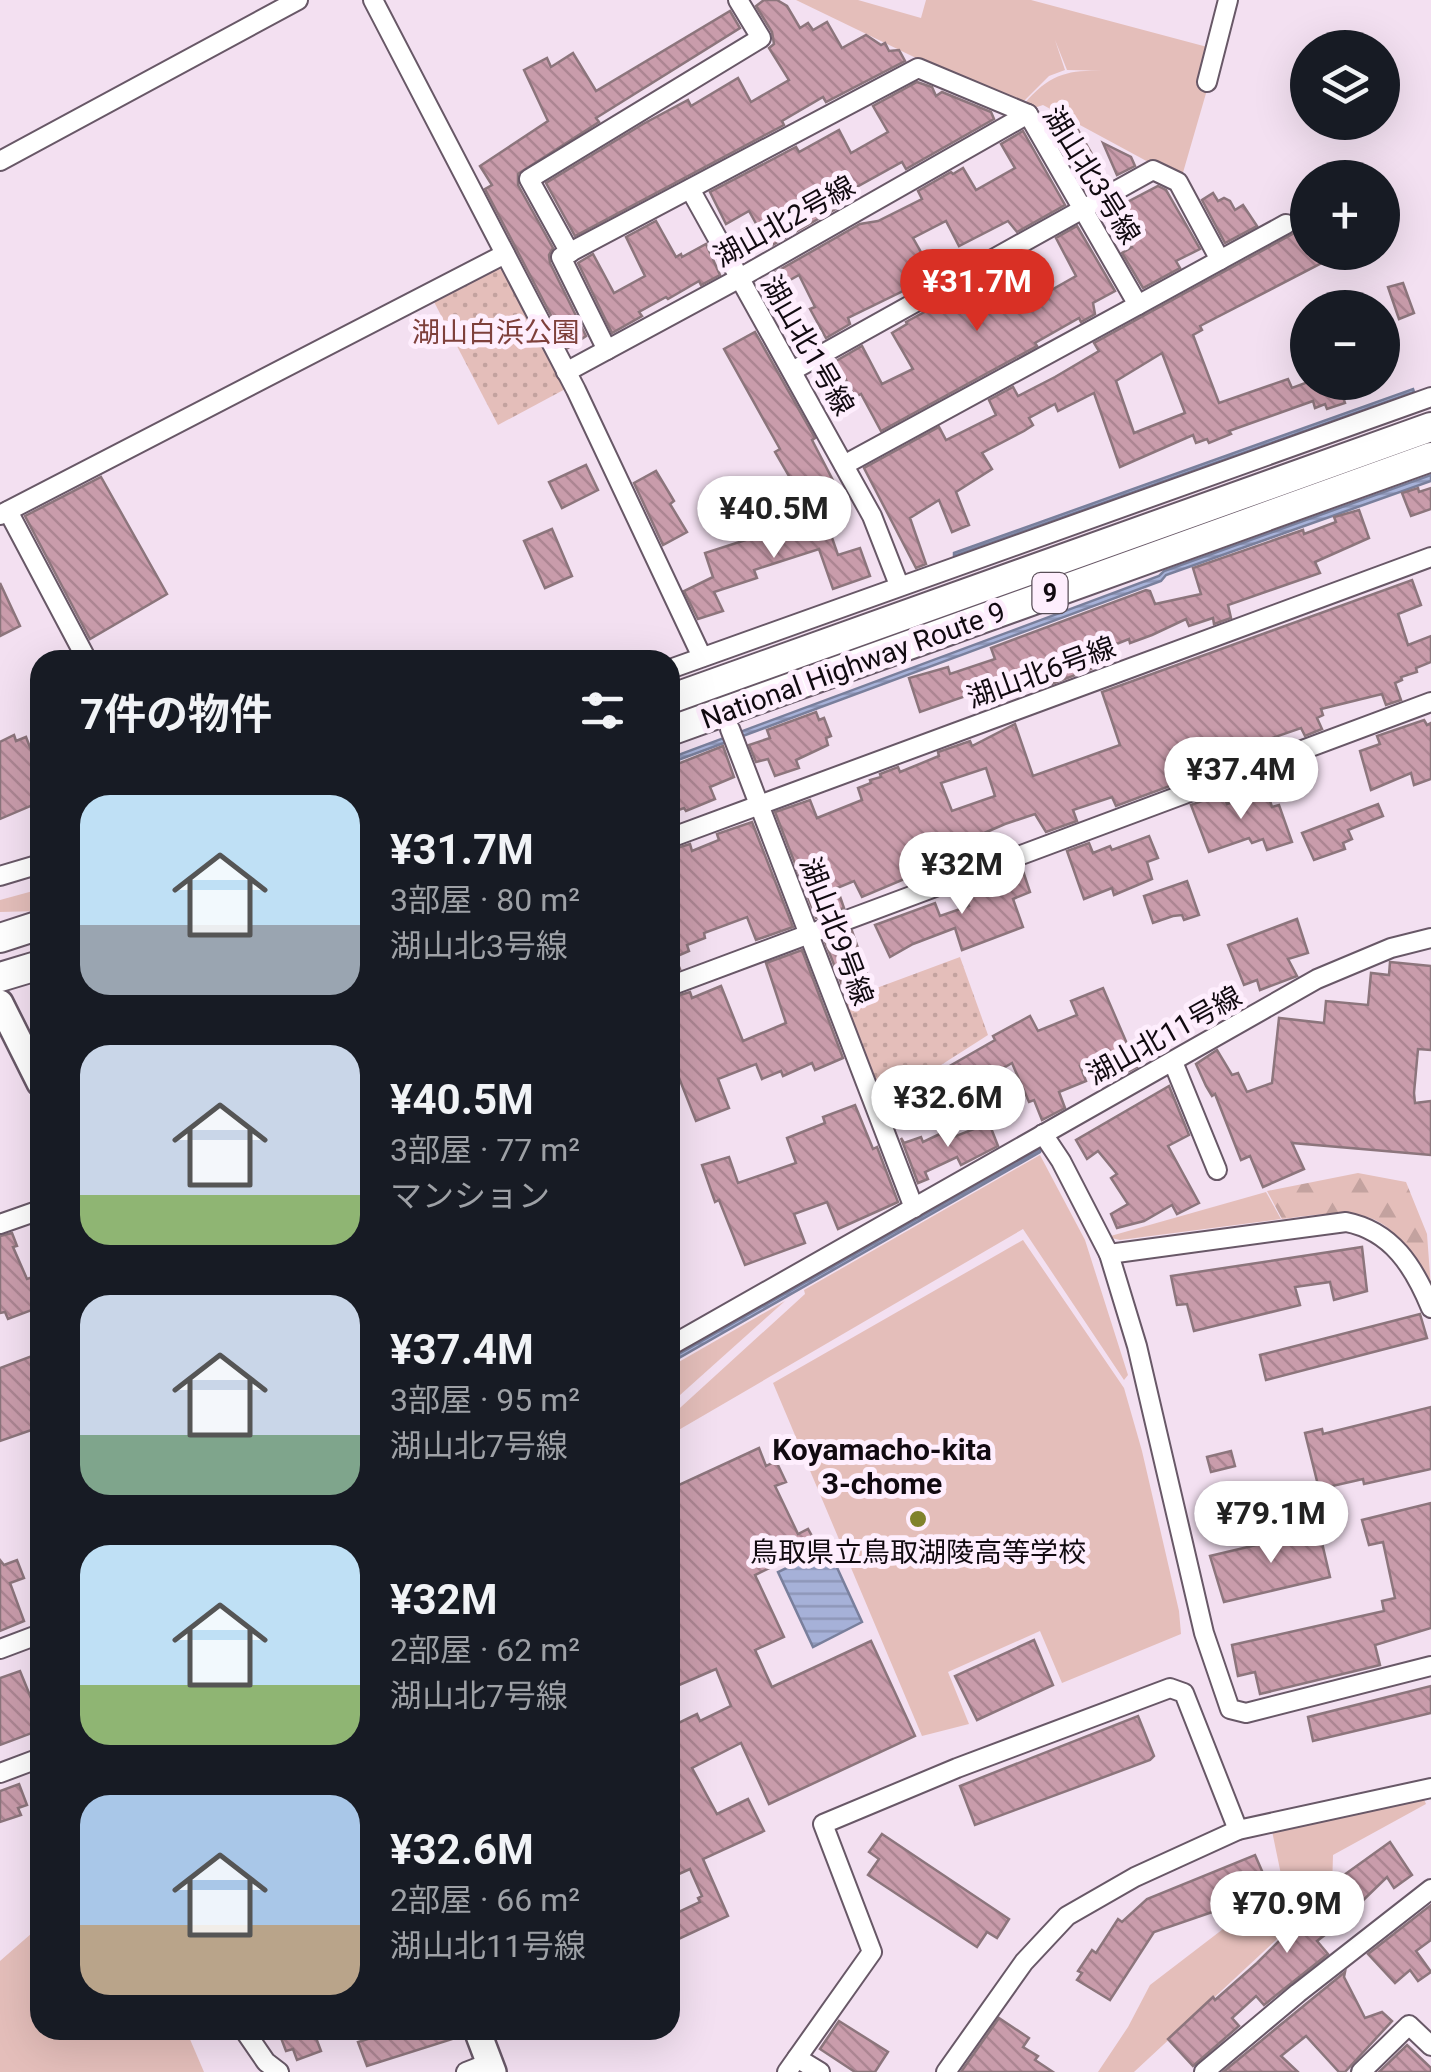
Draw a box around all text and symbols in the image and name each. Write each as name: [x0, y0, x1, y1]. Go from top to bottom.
map controls: [1290, 30, 1400, 400]
button: layers: [1290, 30, 1400, 140]
street label: 湖山北3号線: [1036, 100, 1147, 250]
button: +: [1290, 160, 1400, 270]
street label: 湖山北2号線: [708, 169, 860, 274]
pin: ¥31.7M: [896, 249, 1058, 334]
text: ¥31.7M: [922, 262, 1032, 300]
street label: 湖山北1号線: [754, 270, 861, 421]
button: −: [1290, 290, 1400, 400]
park label: 湖山白浜公園: [412, 316, 580, 349]
pin: ¥40.5M: [693, 476, 855, 561]
text: ¥40.5M: [719, 489, 829, 527]
road number: 9: [1032, 573, 1068, 613]
street label: National Highway Route 9: [697, 595, 1010, 736]
street label: 湖山北6号線: [962, 630, 1120, 715]
icon: filters: [575, 683, 630, 738]
text: 7件の物件: [80, 690, 272, 739]
pin: ¥37.4M: [1160, 737, 1322, 822]
text: ¥37.4M: [1186, 750, 1296, 788]
text: ¥31.7M: [390, 825, 534, 874]
pin: ¥32M: [903, 832, 1021, 917]
icon: home: [160, 835, 280, 955]
text: ¥32M: [921, 845, 1003, 883]
street label: 湖山北9号線: [793, 853, 880, 1010]
text: 3部屋 · 80 m²: [390, 881, 580, 919]
text: 湖山北3号線: [390, 927, 568, 965]
street label: 湖山北11号線: [1081, 979, 1247, 1091]
pin: ¥32.6M: [867, 1065, 1029, 1150]
text: ¥40.5M: [390, 1075, 534, 1124]
text: ¥32.6M: [893, 1078, 1003, 1116]
icon: home: [160, 1085, 280, 1205]
text: 3部屋 · 77 m²: [390, 1131, 580, 1169]
text: マンション: [390, 1177, 550, 1215]
text: ¥37.4M: [390, 1325, 534, 1374]
icon: home: [160, 1335, 280, 1455]
text: 3部屋 · 95 m²: [390, 1381, 580, 1419]
text: 湖山北7号線: [390, 1427, 568, 1465]
district label: Koyamacho-kita 3-chome: [772, 1432, 992, 1501]
pin: ¥79.1M: [1190, 1481, 1352, 1566]
text: ¥79.1M: [1216, 1494, 1326, 1532]
marker: 鳥取県立鳥取湖陵高等学校: [907, 1508, 929, 1530]
place label: 鳥取県立鳥取湖陵高等学校: [750, 1536, 1086, 1569]
text: ¥32M: [390, 1575, 497, 1624]
icon: home: [160, 1585, 280, 1705]
text: 2部屋 · 62 m²: [390, 1631, 580, 1669]
text: 湖山北7号線: [390, 1677, 568, 1715]
text: ¥32.6M: [390, 1825, 534, 1874]
icon: home: [160, 1835, 280, 1955]
pin: ¥70.9M: [1206, 1871, 1368, 1956]
text: 2部屋 · 66 m²: [390, 1881, 580, 1919]
text: ¥70.9M: [1232, 1884, 1342, 1922]
text: 湖山北11号線: [390, 1927, 586, 1965]

